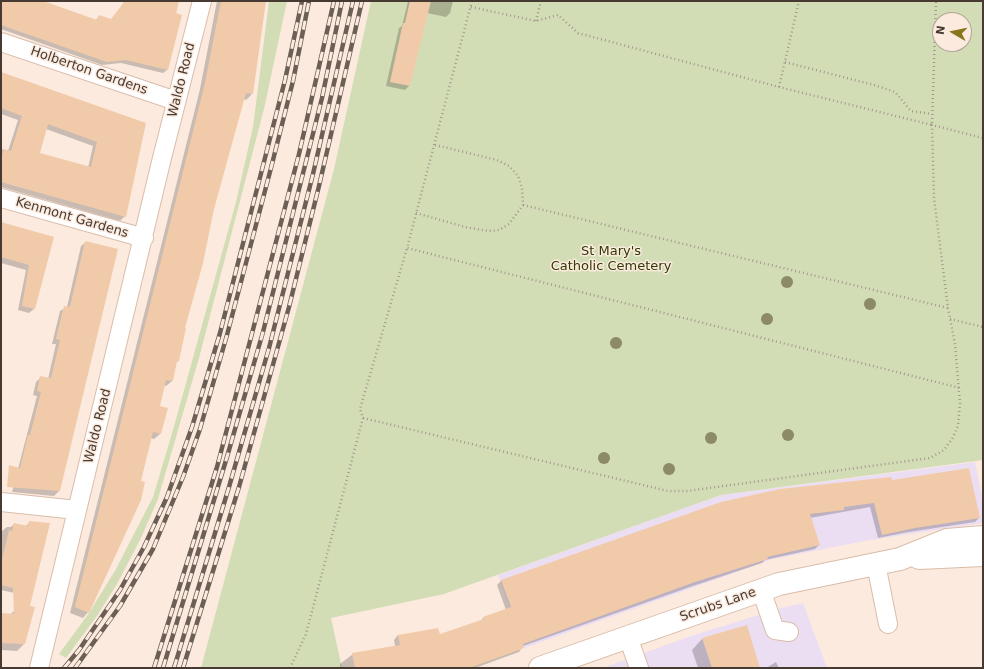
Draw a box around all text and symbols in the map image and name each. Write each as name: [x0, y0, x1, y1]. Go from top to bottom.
north arrow: [932, 12, 972, 52]
text: N: [934, 25, 948, 36]
street label: Waldo Road: [165, 41, 199, 119]
street label: Holberton Gardens: [28, 44, 150, 98]
street label: Kenmont Gardens: [14, 194, 130, 242]
park label: St Mary's Catholic Cemetery: [551, 244, 671, 275]
street label: Waldo Road: [81, 387, 115, 465]
street label: Scrubs Lane: [678, 585, 758, 625]

